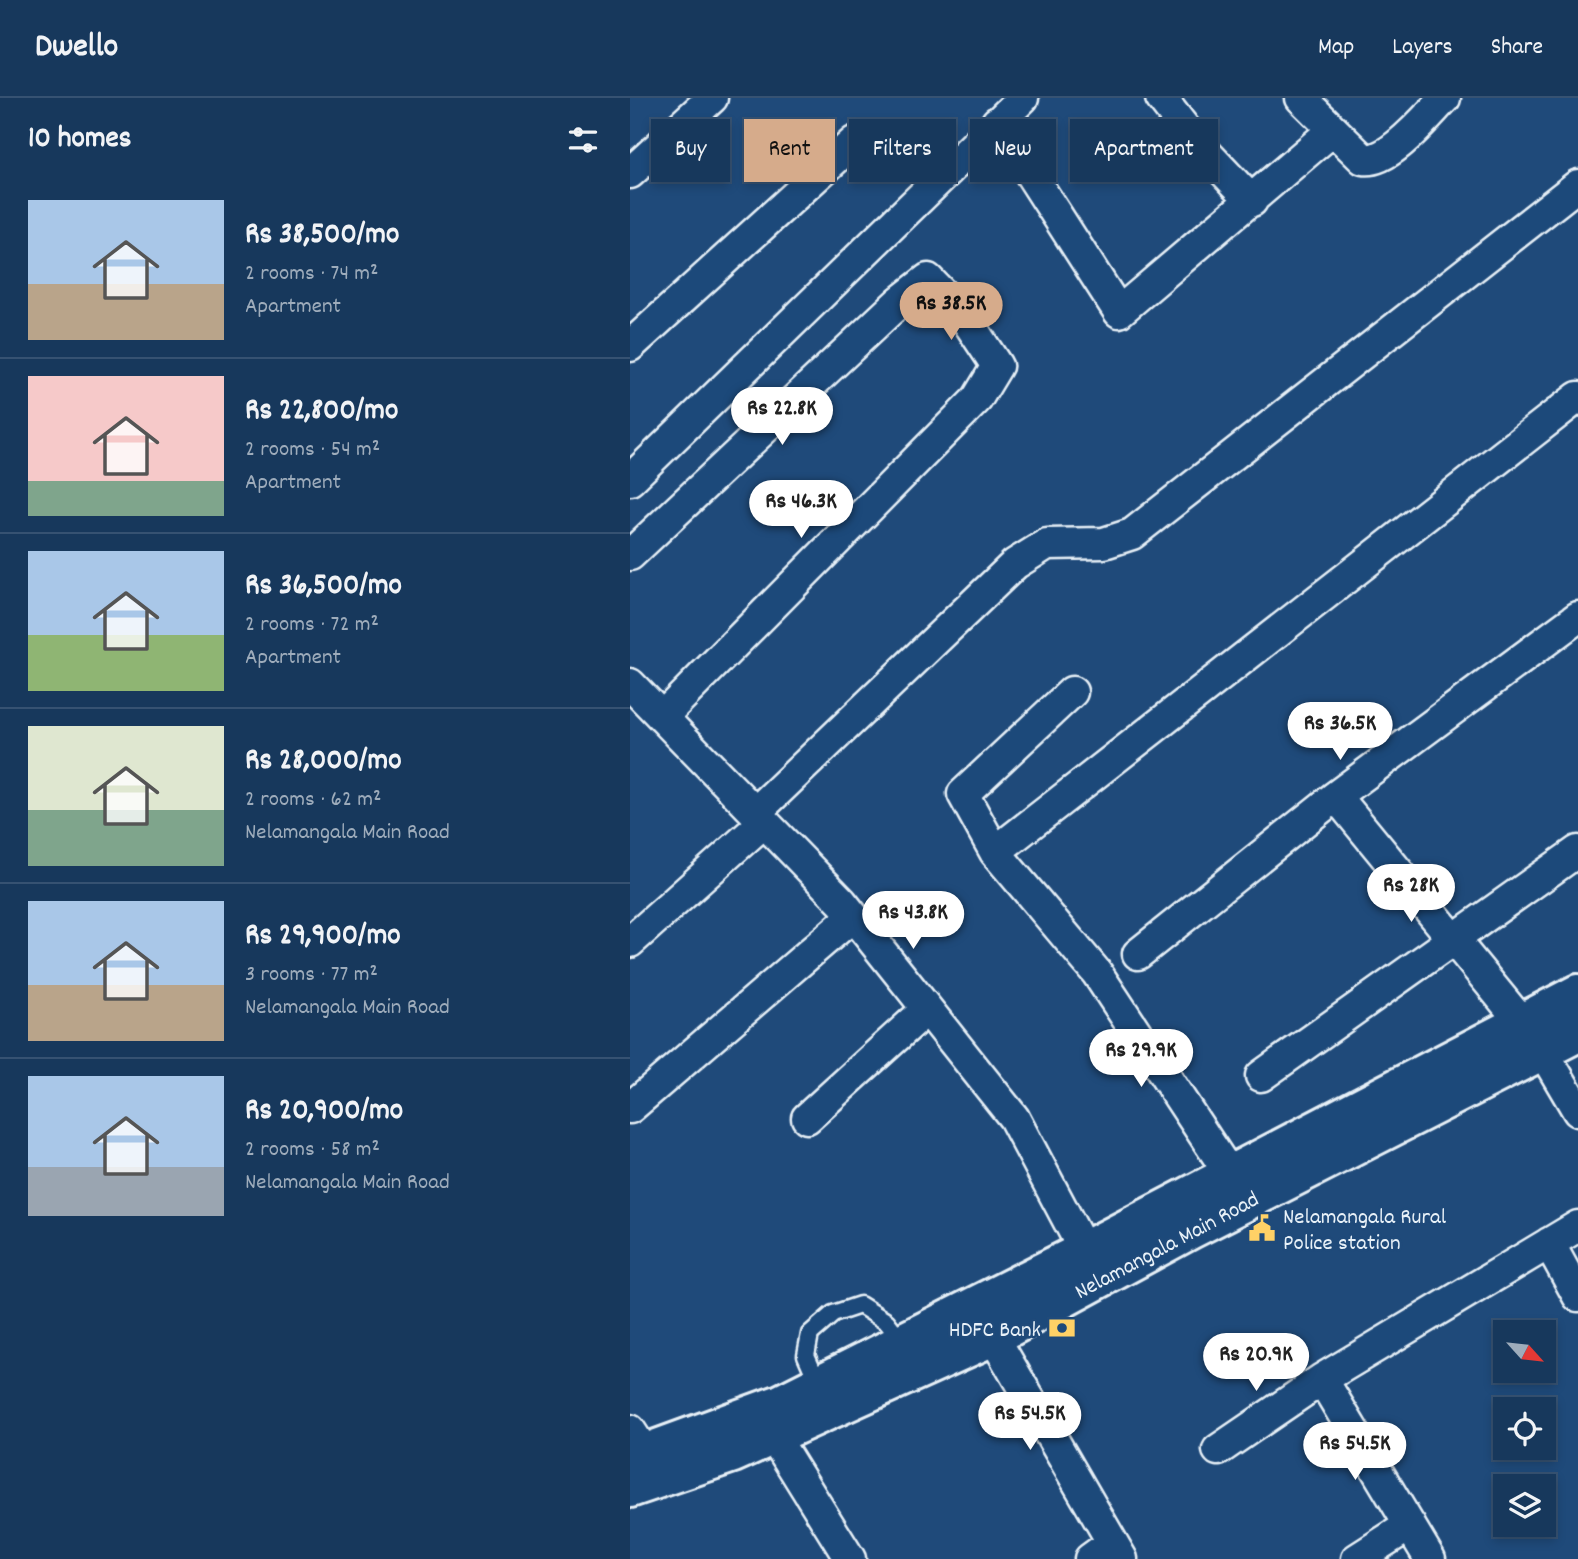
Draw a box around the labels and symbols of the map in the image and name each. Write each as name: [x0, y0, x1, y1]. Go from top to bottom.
pin: Rs 38.5K: [879, 282, 1023, 342]
pin: Rs 22.8K: [710, 388, 854, 447]
pin: Rs 46.3K: [729, 480, 873, 540]
pin: Rs 36.5K: [1268, 702, 1412, 762]
pin: Rs 28K: [1354, 864, 1468, 924]
pin: Rs 43.8K: [841, 892, 985, 951]
pin: Rs 29.9K: [1069, 1030, 1213, 1089]
street label: Nelamangala Main Road: [1070, 1184, 1266, 1310]
place label: Nelamangala Rural Police station: [1283, 1202, 1447, 1261]
public building icon: Nelamangala Rural Police station: [1247, 1213, 1277, 1243]
bank icon: HDFC Bank: [1047, 1313, 1077, 1343]
place label: HDFC Bank: [949, 1315, 1041, 1348]
north arrow: [1493, 1320, 1556, 1382]
pin: Rs 20.9K: [1184, 1334, 1328, 1393]
pin: Rs 54.5K: [958, 1392, 1102, 1452]
pin: Rs 54.5K: [1283, 1422, 1427, 1482]

